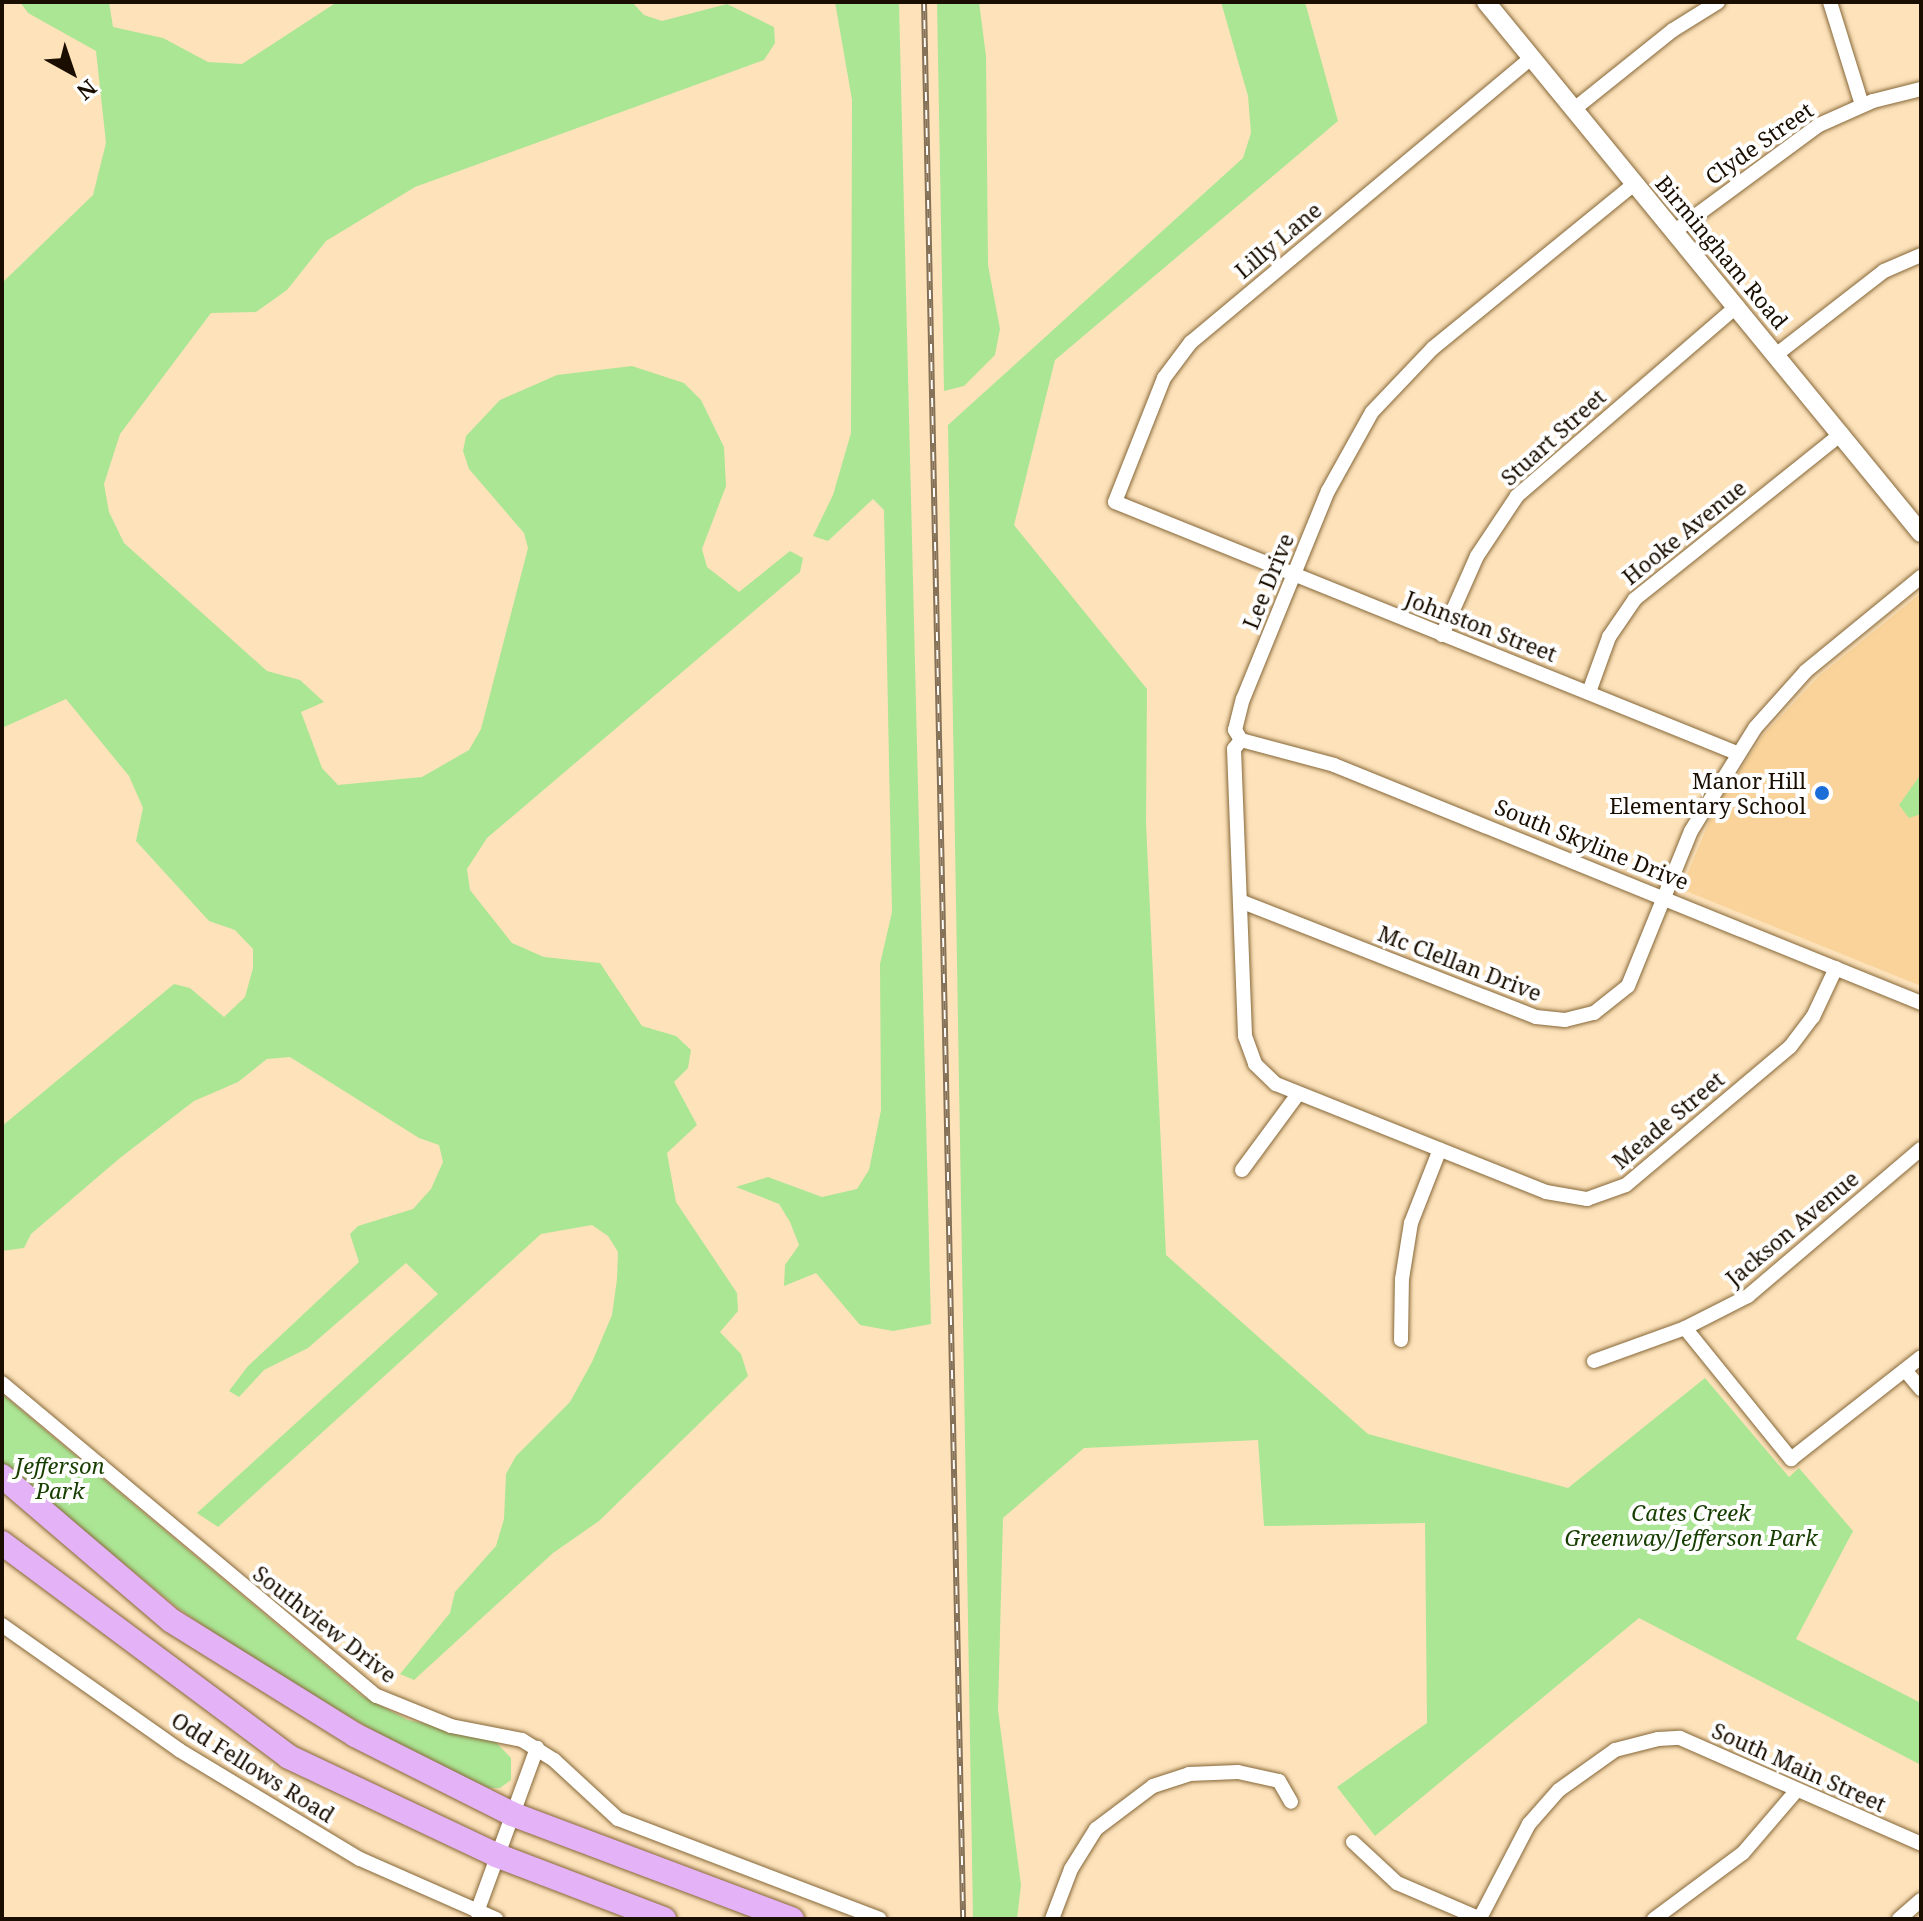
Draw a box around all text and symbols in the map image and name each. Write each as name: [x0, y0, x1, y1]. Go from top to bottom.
north arrow: [32, 32, 112, 112]
text: N: [71, 73, 104, 107]
street label: Clyde Street: [1700, 96, 1818, 190]
street label: Birmingham Road: [1650, 170, 1794, 334]
street label: Lilly Lane: [1229, 196, 1327, 284]
street label: Stuart Street: [1495, 383, 1611, 491]
street label: Hooke Avenue: [1617, 474, 1751, 590]
street label: Lee Drive: [1237, 529, 1299, 633]
street label: Johnston Street: [1401, 585, 1561, 667]
place label: Manor Hill Elementary School: [1609, 767, 1806, 818]
marker: Manor Hill Elementary School: [1813, 784, 1831, 802]
street label: South Skyline Drive: [1491, 793, 1693, 895]
street label: Mc Clellan Drive: [1374, 920, 1546, 1006]
street label: Meade Street: [1607, 1066, 1729, 1174]
street label: Jackson Avenue: [1720, 1165, 1864, 1291]
park label: Jefferson Park: [15, 1452, 105, 1504]
park label: Cates Creek Greenway/Jefferson Park: [1564, 1499, 1818, 1550]
street label: Southview Drive: [248, 1560, 402, 1688]
street label: Odd Fellows Road: [167, 1706, 339, 1828]
street label: South Main Street: [1708, 1717, 1890, 1817]

